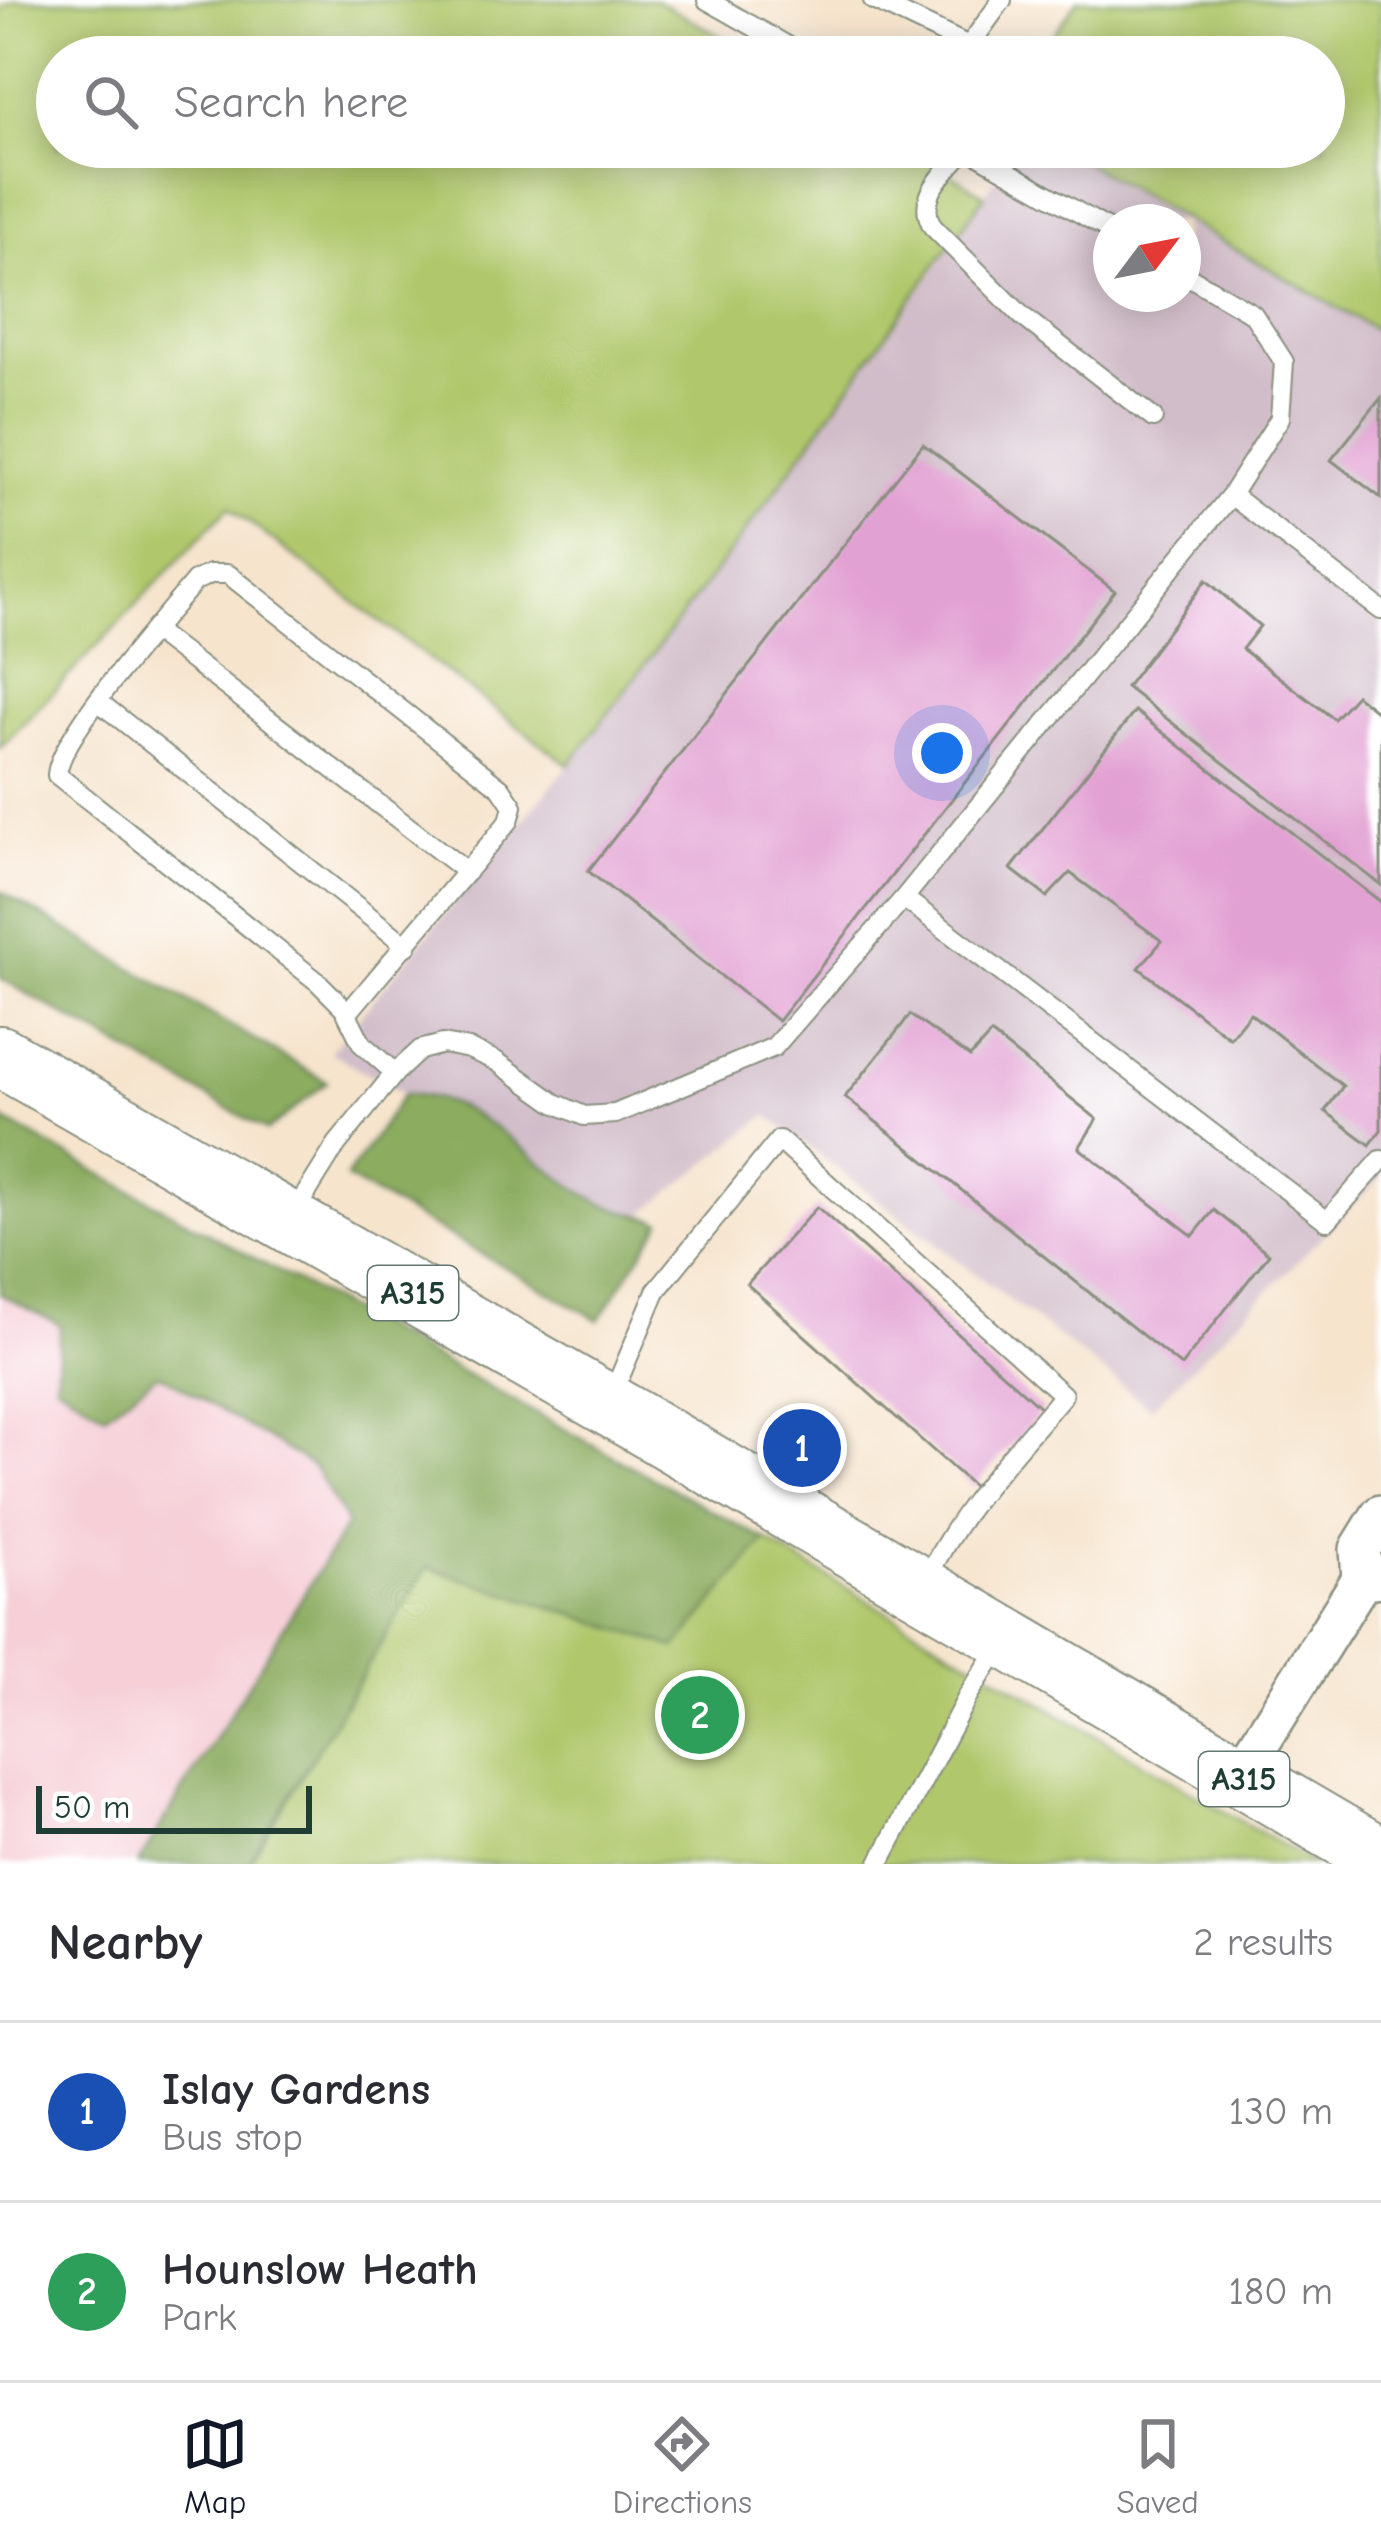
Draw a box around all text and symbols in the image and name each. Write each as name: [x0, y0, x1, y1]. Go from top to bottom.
search box: [36, 36, 1345, 168]
icon: search: [78, 69, 144, 135]
text: Search here: [174, 76, 408, 128]
north arrow: [1093, 204, 1201, 312]
your location: [912, 723, 972, 783]
road number: A315: [368, 1266, 458, 1320]
pin: 1: [763, 1403, 841, 1493]
pin: 2: [661, 1670, 739, 1760]
road number: A315: [1199, 1752, 1289, 1806]
scale bar: [36, 1780, 312, 1833]
text: 50 m: [54, 1788, 130, 1826]
text: Nearby: [48, 1913, 202, 1972]
text: 2 results: [1193, 1920, 1333, 1965]
text: Islay Gardens: [162, 2063, 430, 2115]
text: 1: [79, 2089, 95, 2134]
text: 130 m: [1229, 2089, 1333, 2134]
text: Bus stop: [162, 2115, 303, 2160]
text: Hounslow Heath: [162, 2243, 478, 2295]
text: 2: [77, 2269, 97, 2314]
text: 180 m: [1228, 2269, 1333, 2314]
text: Park: [162, 2295, 237, 2340]
tab: Map: [182, 2411, 248, 2521]
tab: Directions: [613, 2411, 752, 2521]
tab: Saved: [1116, 2411, 1199, 2521]

